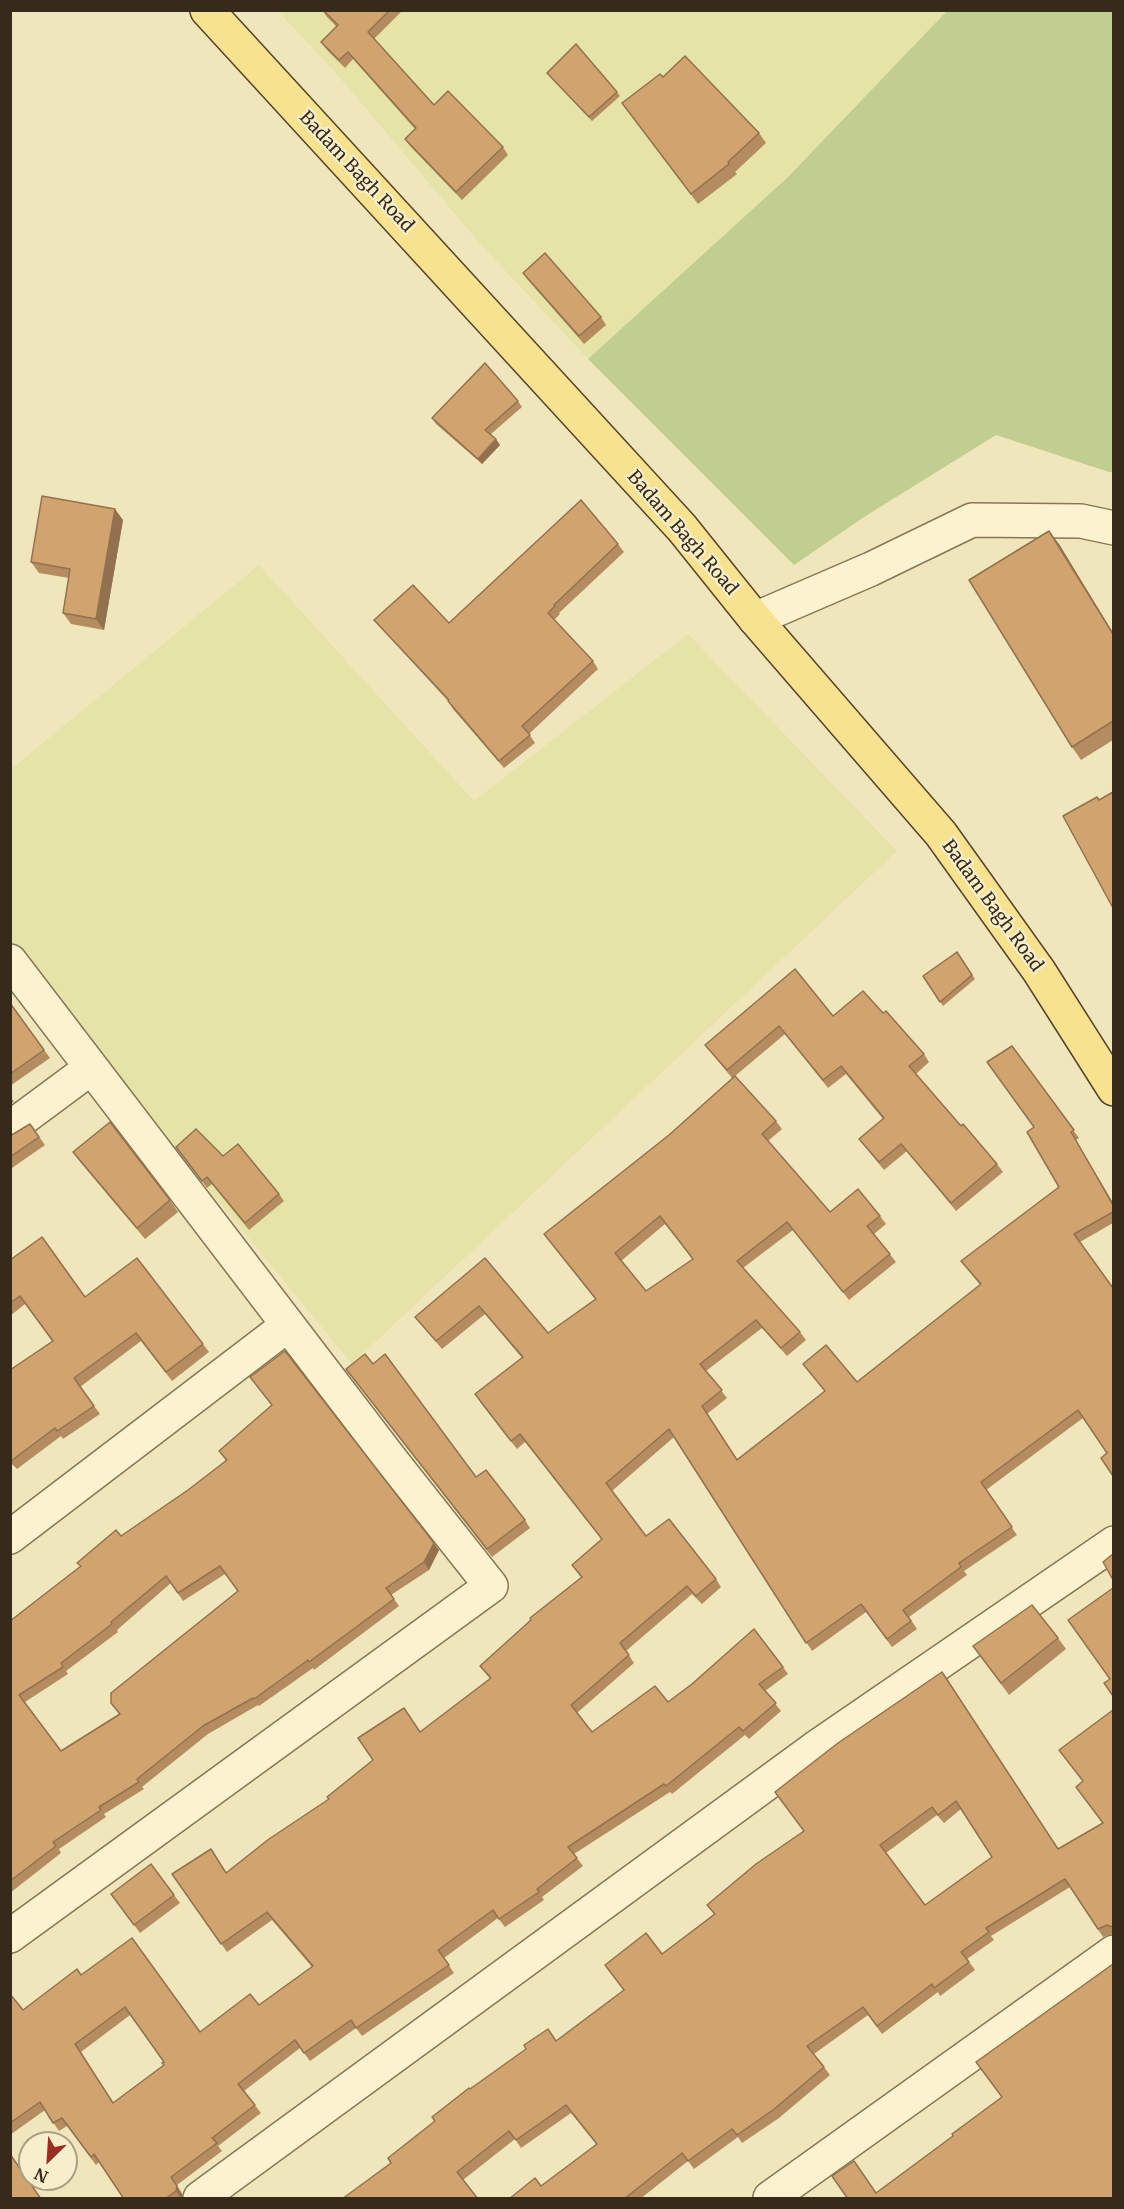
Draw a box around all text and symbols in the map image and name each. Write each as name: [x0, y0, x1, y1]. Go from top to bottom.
street label: Badam Bagh Road: [294, 107, 418, 237]
street label: Badam Bagh Road: [622, 466, 742, 600]
street label: Badam Bagh Road: [937, 836, 1047, 976]
north arrow: [18, 2131, 78, 2191]
text: N: [31, 2164, 51, 2187]

